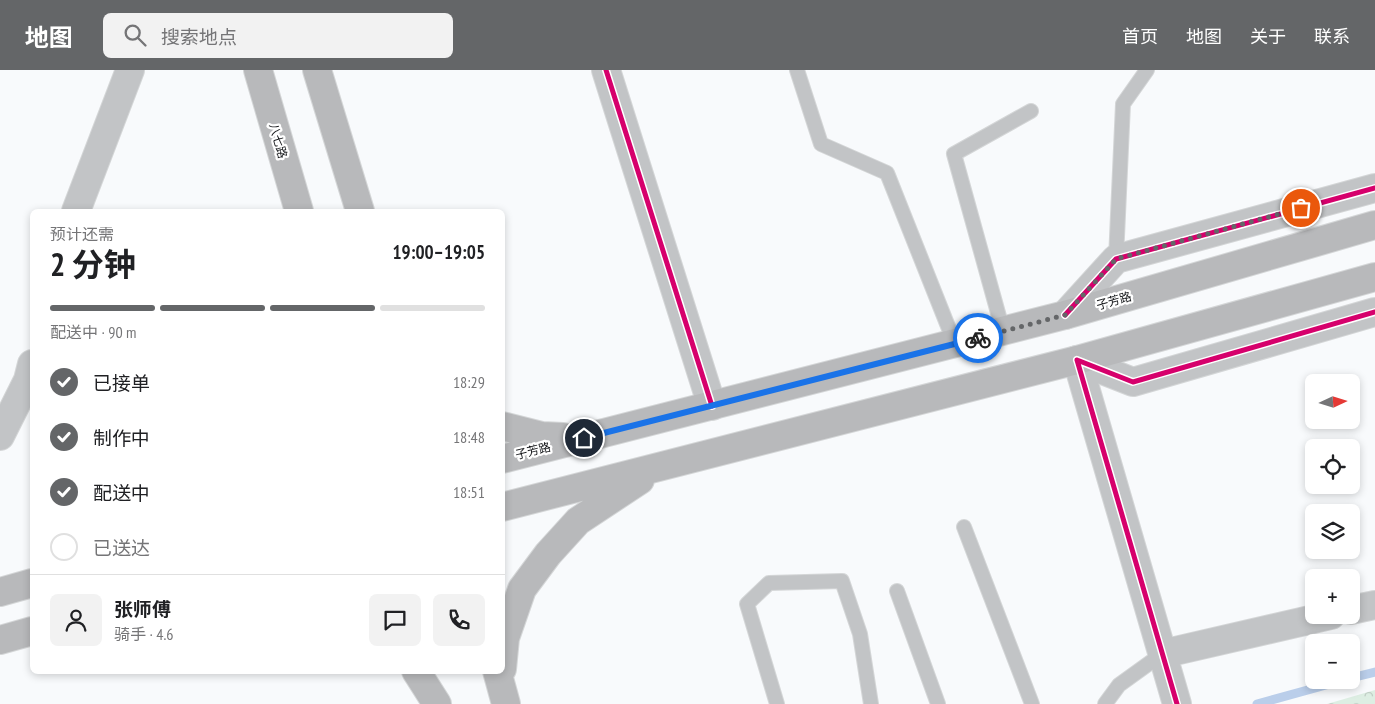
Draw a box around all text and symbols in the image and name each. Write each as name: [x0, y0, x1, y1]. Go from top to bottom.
search box: [103, 13, 453, 58]
icon: search: [121, 21, 149, 49]
text: 地图: [25, 22, 73, 53]
text: 搜索地点: [161, 25, 237, 49]
text: 首页: [1122, 25, 1158, 48]
text: 地图: [1186, 25, 1222, 48]
text: 关于: [1250, 25, 1286, 48]
text: 联系: [1314, 25, 1350, 48]
street label: 八七路: [266, 121, 291, 160]
pin: [1280, 187, 1322, 229]
icon: bag: [1287, 194, 1315, 222]
text: 预计还需: [50, 224, 114, 244]
text: 19:00–19:05: [392, 240, 485, 264]
text: 2 分钟: [50, 243, 136, 285]
street label: 子芳路: [1094, 288, 1133, 313]
courier: [953, 313, 1003, 363]
text: 配送中 · 90 m: [50, 322, 136, 342]
icon: bike: [964, 324, 992, 352]
icon: check: [50, 368, 78, 396]
text: 已接单: [93, 371, 150, 395]
text: 18:29: [453, 372, 485, 392]
north arrow: [1305, 374, 1360, 429]
map controls: [1305, 374, 1360, 689]
pin: [563, 417, 605, 459]
icon: check: [50, 423, 78, 451]
icon: home: [570, 424, 598, 452]
text: 制作中: [93, 426, 150, 450]
text: 18:48: [453, 427, 485, 447]
street label: 子芳路: [514, 439, 552, 462]
button: locate: [1305, 439, 1360, 494]
icon: check: [50, 478, 78, 506]
text: 配送中: [93, 481, 150, 505]
text: 18:51: [453, 482, 485, 502]
button: layers: [1305, 504, 1360, 559]
text: 已送达: [93, 536, 150, 560]
button: +: [1305, 569, 1360, 624]
button: person: [50, 594, 102, 646]
button: chat: [369, 594, 421, 646]
button: phone: [433, 594, 485, 646]
text: 张师傅: [114, 597, 171, 621]
text: 骑手 · 4.6: [114, 624, 173, 644]
button: −: [1305, 634, 1360, 689]

